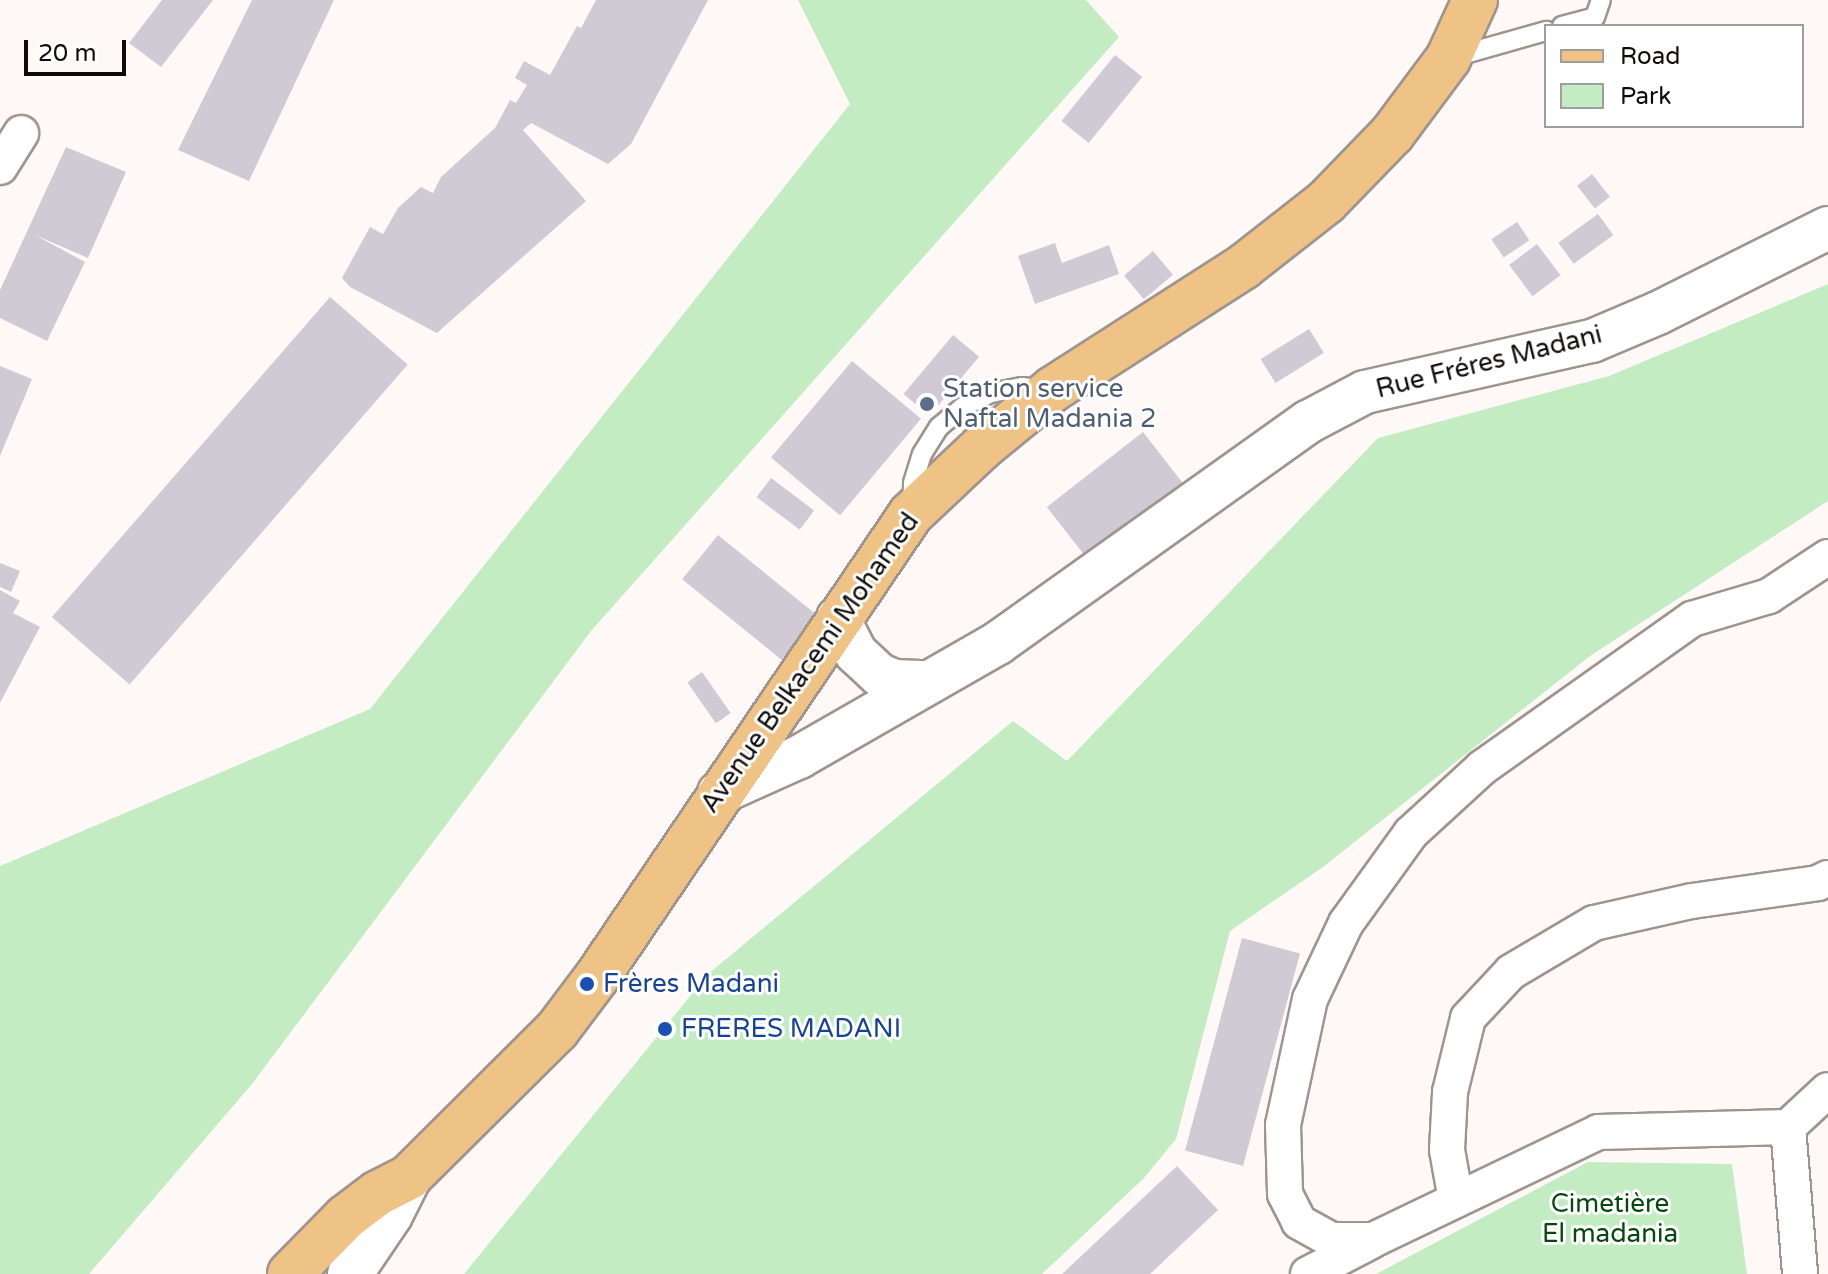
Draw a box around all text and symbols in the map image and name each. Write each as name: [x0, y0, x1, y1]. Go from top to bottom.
scale bar: [28, 24, 130, 74]
legend: [1544, 24, 1804, 128]
text: 20 m: [38, 39, 96, 68]
text: Road: [1620, 42, 1680, 71]
text: Park: [1620, 82, 1671, 111]
street label: Rue Fréres Madani: [1373, 319, 1605, 405]
place label: Station service Naftal Madania 2: [943, 373, 1156, 434]
marker: Station service Naftal Madania 2: [918, 395, 936, 413]
street label: Avenue Belkacemi Mohamed: [694, 507, 926, 819]
place label: Frères Madani: [603, 968, 779, 1000]
marker: Frères Madani: [578, 975, 596, 993]
place label: FRERES MADANI: [681, 1013, 901, 1045]
marker: FRERES MADANI: [656, 1020, 674, 1038]
park label: Cimetière El madania: [1542, 1188, 1678, 1250]

